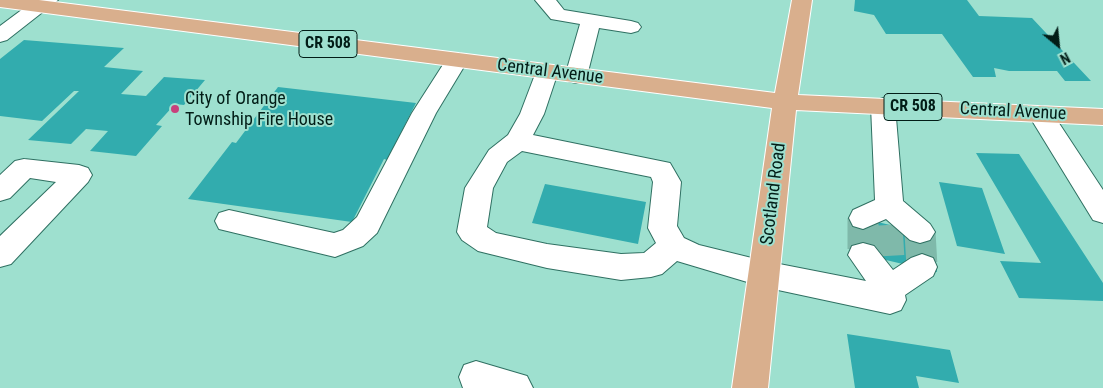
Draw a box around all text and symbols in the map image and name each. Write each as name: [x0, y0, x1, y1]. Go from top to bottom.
north arrow: [1033, 20, 1083, 70]
road number: CR 508: [299, 31, 357, 58]
text: N: [1058, 49, 1073, 67]
street label: Central Avenue: [496, 55, 604, 89]
place label: City of Orange Township Fire House: [185, 88, 333, 130]
road number: CR 508: [884, 94, 942, 120]
street label: Central Avenue: [959, 98, 1067, 126]
marker: City of Orange Township Fire House: [169, 103, 181, 115]
street label: Scotland Road: [757, 142, 791, 246]

